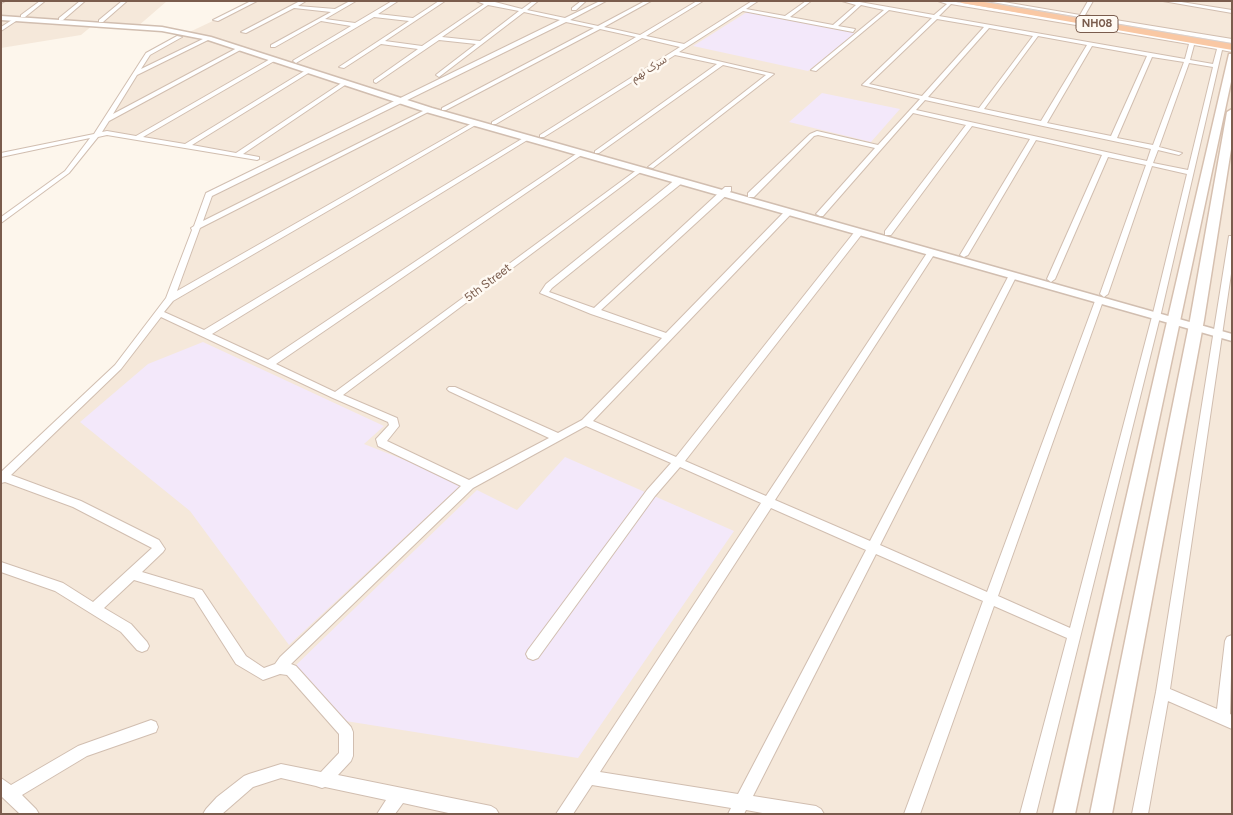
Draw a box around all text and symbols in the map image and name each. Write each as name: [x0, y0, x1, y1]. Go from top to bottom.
road number: NH08: [1076, 15, 1118, 32]
street label: سرک نهم: [629, 53, 669, 85]
street label: 5th Street: [462, 261, 514, 305]

